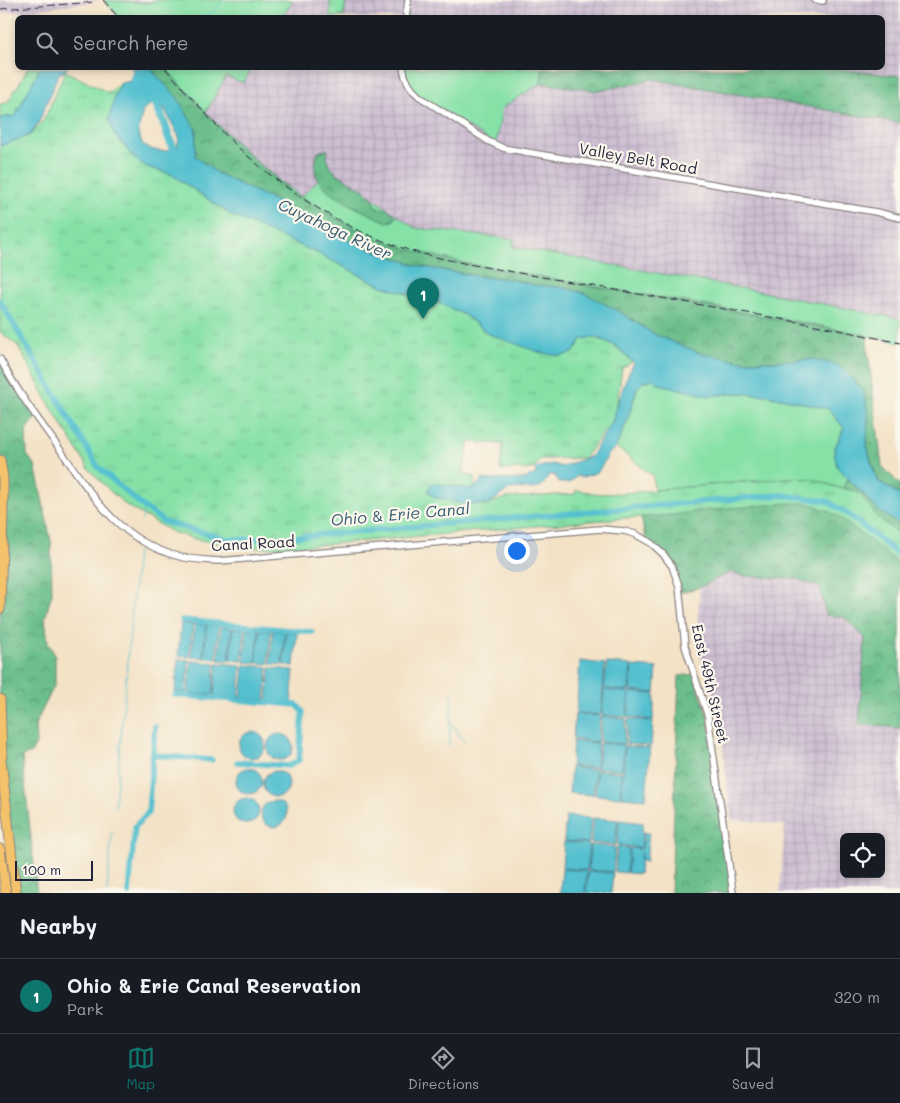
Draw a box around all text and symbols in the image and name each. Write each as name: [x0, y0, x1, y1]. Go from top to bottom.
search box: [15, 15, 885, 70]
icon: search: [33, 29, 61, 57]
text: Search here: [73, 30, 189, 55]
street label: Valley Belt Road: [578, 138, 699, 178]
water label: Cuyahoga River: [275, 193, 395, 264]
pin: 1: [407, 278, 439, 319]
water label: Ohio & Erie Canal: [330, 497, 470, 530]
street label: Canal Road: [211, 531, 295, 555]
your location: [504, 538, 530, 564]
street label: East 49th Street: [688, 622, 734, 745]
map controls: [840, 833, 885, 878]
button: locate: [840, 833, 885, 878]
scale bar: [15, 858, 92, 881]
text: 100 m: [22, 860, 61, 879]
text: Nearby: [20, 912, 97, 939]
text: Ohio & Erie Canal Reservation: [67, 973, 361, 998]
text: 1: [32, 986, 40, 1007]
text: 320 m: [834, 986, 880, 1007]
text: Park: [67, 998, 103, 1019]
tab: Map: [126, 1044, 155, 1093]
tab: Directions: [408, 1044, 479, 1093]
tab: Saved: [732, 1044, 774, 1093]

